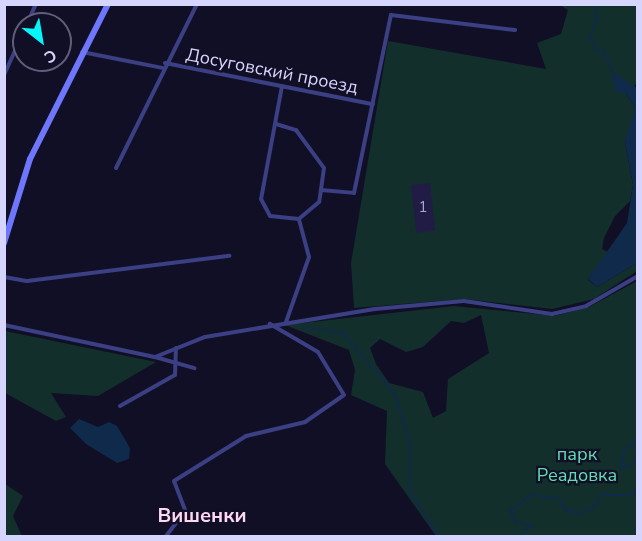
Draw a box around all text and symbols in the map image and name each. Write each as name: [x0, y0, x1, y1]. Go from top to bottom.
north arrow: [12, 12, 72, 72]
text: С: [40, 43, 61, 68]
street label: Досуговский проезд: [184, 44, 360, 98]
house number: 1: [419, 199, 427, 217]
park label: парк Реадовка: [537, 444, 617, 486]
district label: Вишенки: [157, 503, 247, 527]

